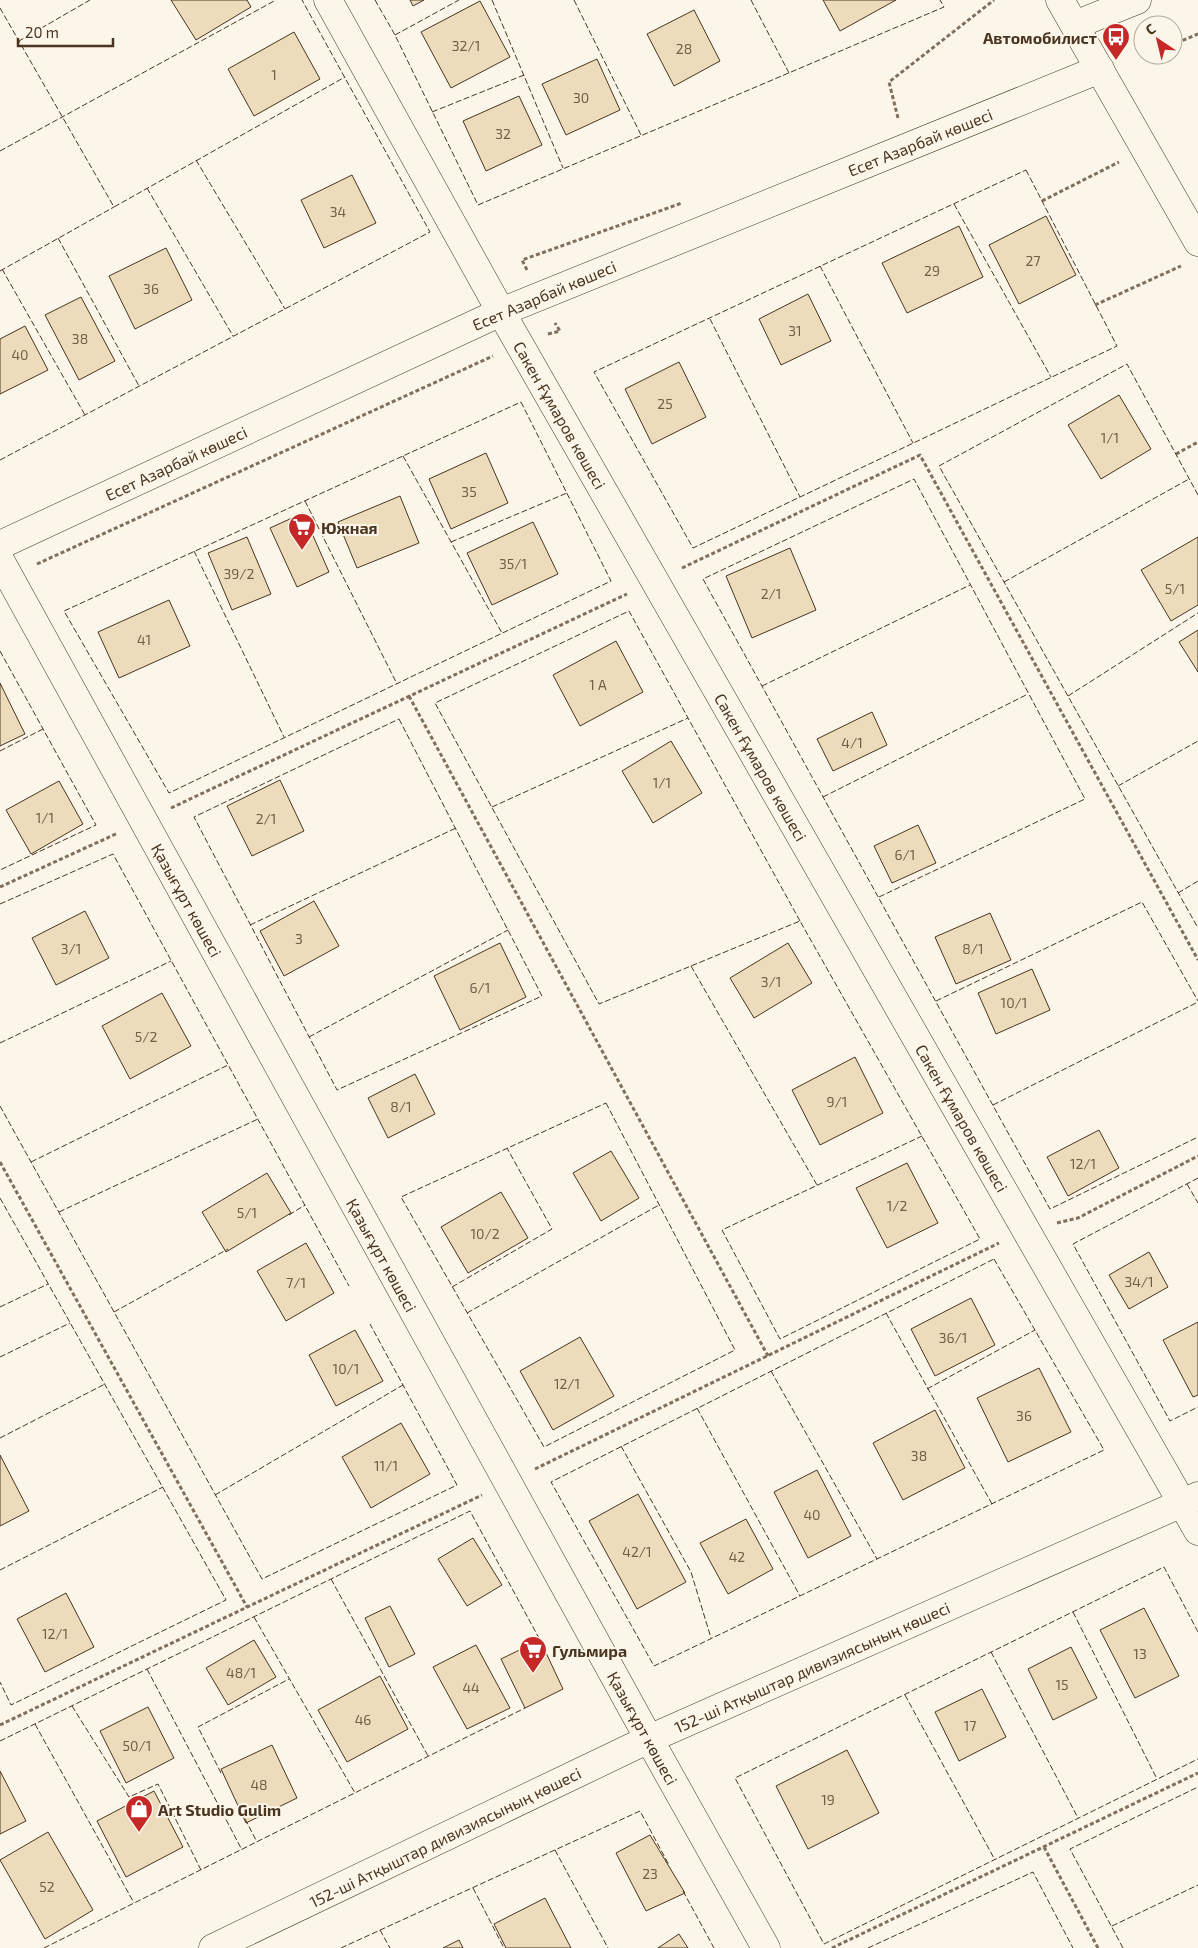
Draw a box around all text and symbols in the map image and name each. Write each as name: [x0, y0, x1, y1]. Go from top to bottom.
scale bar: [18, 15, 112, 47]
north arrow: [1133, 15, 1183, 65]
text: С: [1142, 20, 1159, 38]
bus stop icon: Автомобилист: [1101, 22, 1131, 61]
text: 20 m: [25, 23, 59, 41]
place label: Автомобилист: [983, 28, 1097, 47]
house number: 32/1: [452, 37, 480, 54]
house number: 28: [676, 40, 692, 57]
house number: 1: [271, 66, 277, 83]
house number: 30: [573, 89, 589, 106]
street label: Есет Азарбай көшесі: [845, 104, 995, 180]
house number: 32: [495, 125, 511, 142]
house number: 34: [330, 203, 346, 220]
house number: 27: [1025, 252, 1041, 269]
street label: Есет Азарбай көшесі: [469, 256, 619, 334]
house number: 29: [924, 262, 940, 279]
house number: 36: [143, 280, 159, 297]
house number: 31: [788, 322, 802, 339]
house number: 38: [72, 330, 88, 347]
street label: Сакен Ғұмаров көшесі: [510, 338, 610, 492]
house number: 40: [11, 346, 29, 363]
house number: 25: [657, 395, 673, 412]
street label: Есет Азарбай көшесі: [102, 422, 250, 504]
house number: 1/1: [1101, 429, 1119, 446]
house number: 35: [461, 483, 477, 500]
supermarket icon: Южная: [287, 512, 317, 551]
place label: Южная: [321, 518, 378, 537]
house number: 35/1: [499, 555, 527, 572]
house number: 39/2: [224, 565, 255, 582]
house number: 5/1: [1165, 580, 1185, 597]
house number: 2/1: [761, 585, 781, 602]
house number: 41: [137, 631, 151, 648]
house number: 1 А: [589, 676, 607, 693]
street label: Сакен Ғұмаров көшесі: [711, 690, 811, 844]
house number: 4/1: [841, 734, 863, 751]
house number: 1/1: [653, 774, 671, 791]
house number: 1/1: [36, 809, 54, 826]
house number: 2/1: [256, 810, 276, 827]
street label: Қазығұрт көшесі: [148, 840, 226, 960]
house number: 6/1: [895, 846, 915, 863]
house number: 3: [295, 930, 303, 947]
house number: 3/1: [61, 940, 81, 957]
house number: 8/1: [962, 940, 984, 957]
house number: 3/1: [761, 973, 781, 990]
house number: 6/1: [470, 979, 490, 996]
house number: 10/1: [1001, 994, 1027, 1011]
house number: 5/2: [135, 1028, 157, 1045]
street label: Сакен Ғұмаров көшесі: [912, 1041, 1012, 1195]
house number: 9/1: [827, 1093, 847, 1110]
house number: 8/1: [390, 1098, 412, 1115]
house number: 12/1: [1070, 1155, 1096, 1172]
street label: Қазығұрт көшесі: [343, 1195, 421, 1315]
house number: 1/2: [887, 1197, 907, 1214]
house number: 5/1: [237, 1204, 257, 1221]
house number: 10/2: [470, 1225, 500, 1242]
house number: 34/1: [1124, 1273, 1154, 1290]
house number: 7/1: [286, 1274, 306, 1291]
house number: 36/1: [939, 1329, 967, 1346]
house number: 10/1: [333, 1360, 359, 1377]
house number: 12/1: [554, 1375, 580, 1392]
house number: 36: [1016, 1407, 1032, 1424]
house number: 38: [911, 1447, 927, 1464]
house number: 11/1: [374, 1457, 398, 1474]
house number: 40: [803, 1506, 821, 1523]
house number: 42/1: [622, 1543, 652, 1560]
house number: 42: [729, 1548, 745, 1565]
street label: 152-ші Атқыштар дивизиясының көшесі: [671, 1597, 953, 1737]
house number: 12/1: [42, 1625, 68, 1642]
supermarket icon: Гульмира: [518, 1635, 548, 1674]
place label: Гульмира: [552, 1641, 627, 1660]
house number: 13: [1133, 1645, 1147, 1662]
house number: 48/1: [226, 1664, 256, 1681]
street label: Қазығұрт көшесі: [604, 1668, 682, 1788]
house number: 15: [1055, 1676, 1069, 1693]
house number: 44: [462, 1679, 480, 1696]
house number: 46: [355, 1711, 371, 1728]
house number: 17: [964, 1717, 976, 1734]
house number: 50/1: [123, 1737, 151, 1754]
street label: 152-ші Атқыштар дивизиясының көшесі: [306, 1763, 584, 1911]
house number: 48: [250, 1776, 268, 1793]
house number: 19: [821, 1791, 835, 1808]
shop icon: Art Studio Gulim: [124, 1794, 154, 1833]
place label: Art Studio Gulim: [158, 1800, 281, 1819]
house number: 23: [642, 1865, 658, 1882]
house number: 52: [39, 1878, 55, 1895]

